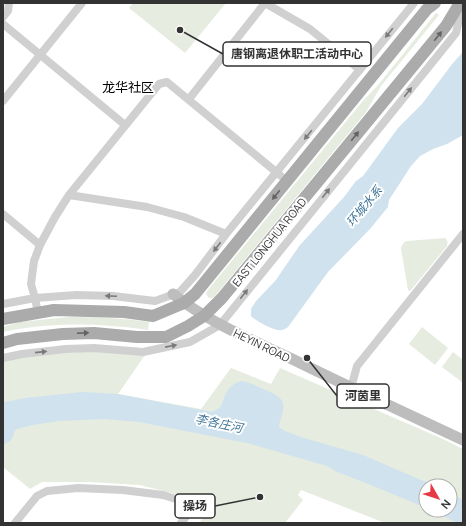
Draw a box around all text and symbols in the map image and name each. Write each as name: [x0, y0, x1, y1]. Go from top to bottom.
one-way arrow: [385, 28, 394, 39]
one-way arrow: [433, 30, 442, 41]
callout: 唐钢离退休职工活动中心: [223, 42, 371, 66]
text: 唐钢离退休职工活动中心: [231, 45, 363, 62]
district label: 龙华社区: [102, 78, 154, 96]
one-way arrow: [404, 87, 412, 98]
one-way arrow: [303, 129, 312, 140]
one-way arrow: [351, 131, 359, 142]
water label: 环城水系: [342, 181, 387, 230]
one-way arrow: [322, 188, 330, 199]
one-way arrow: [272, 189, 281, 200]
street label: EAST LONGHUA ROAD: [229, 195, 309, 289]
one-way arrow: [213, 241, 221, 252]
one-way arrow: [240, 289, 248, 299]
one-way arrow: [105, 293, 117, 300]
street label: HEYIN ROAD: [231, 325, 293, 365]
one-way arrow: [77, 330, 89, 337]
one-way arrow: [164, 343, 177, 349]
one-way arrow: [35, 348, 47, 355]
callout: 河茵里: [337, 384, 389, 408]
text: 河茵里: [345, 387, 381, 404]
water label: 李各庄河: [194, 410, 246, 437]
north arrow: [418, 478, 458, 518]
callout: 操场: [175, 494, 215, 518]
text: 操场: [183, 497, 207, 514]
text: N: [438, 497, 454, 512]

